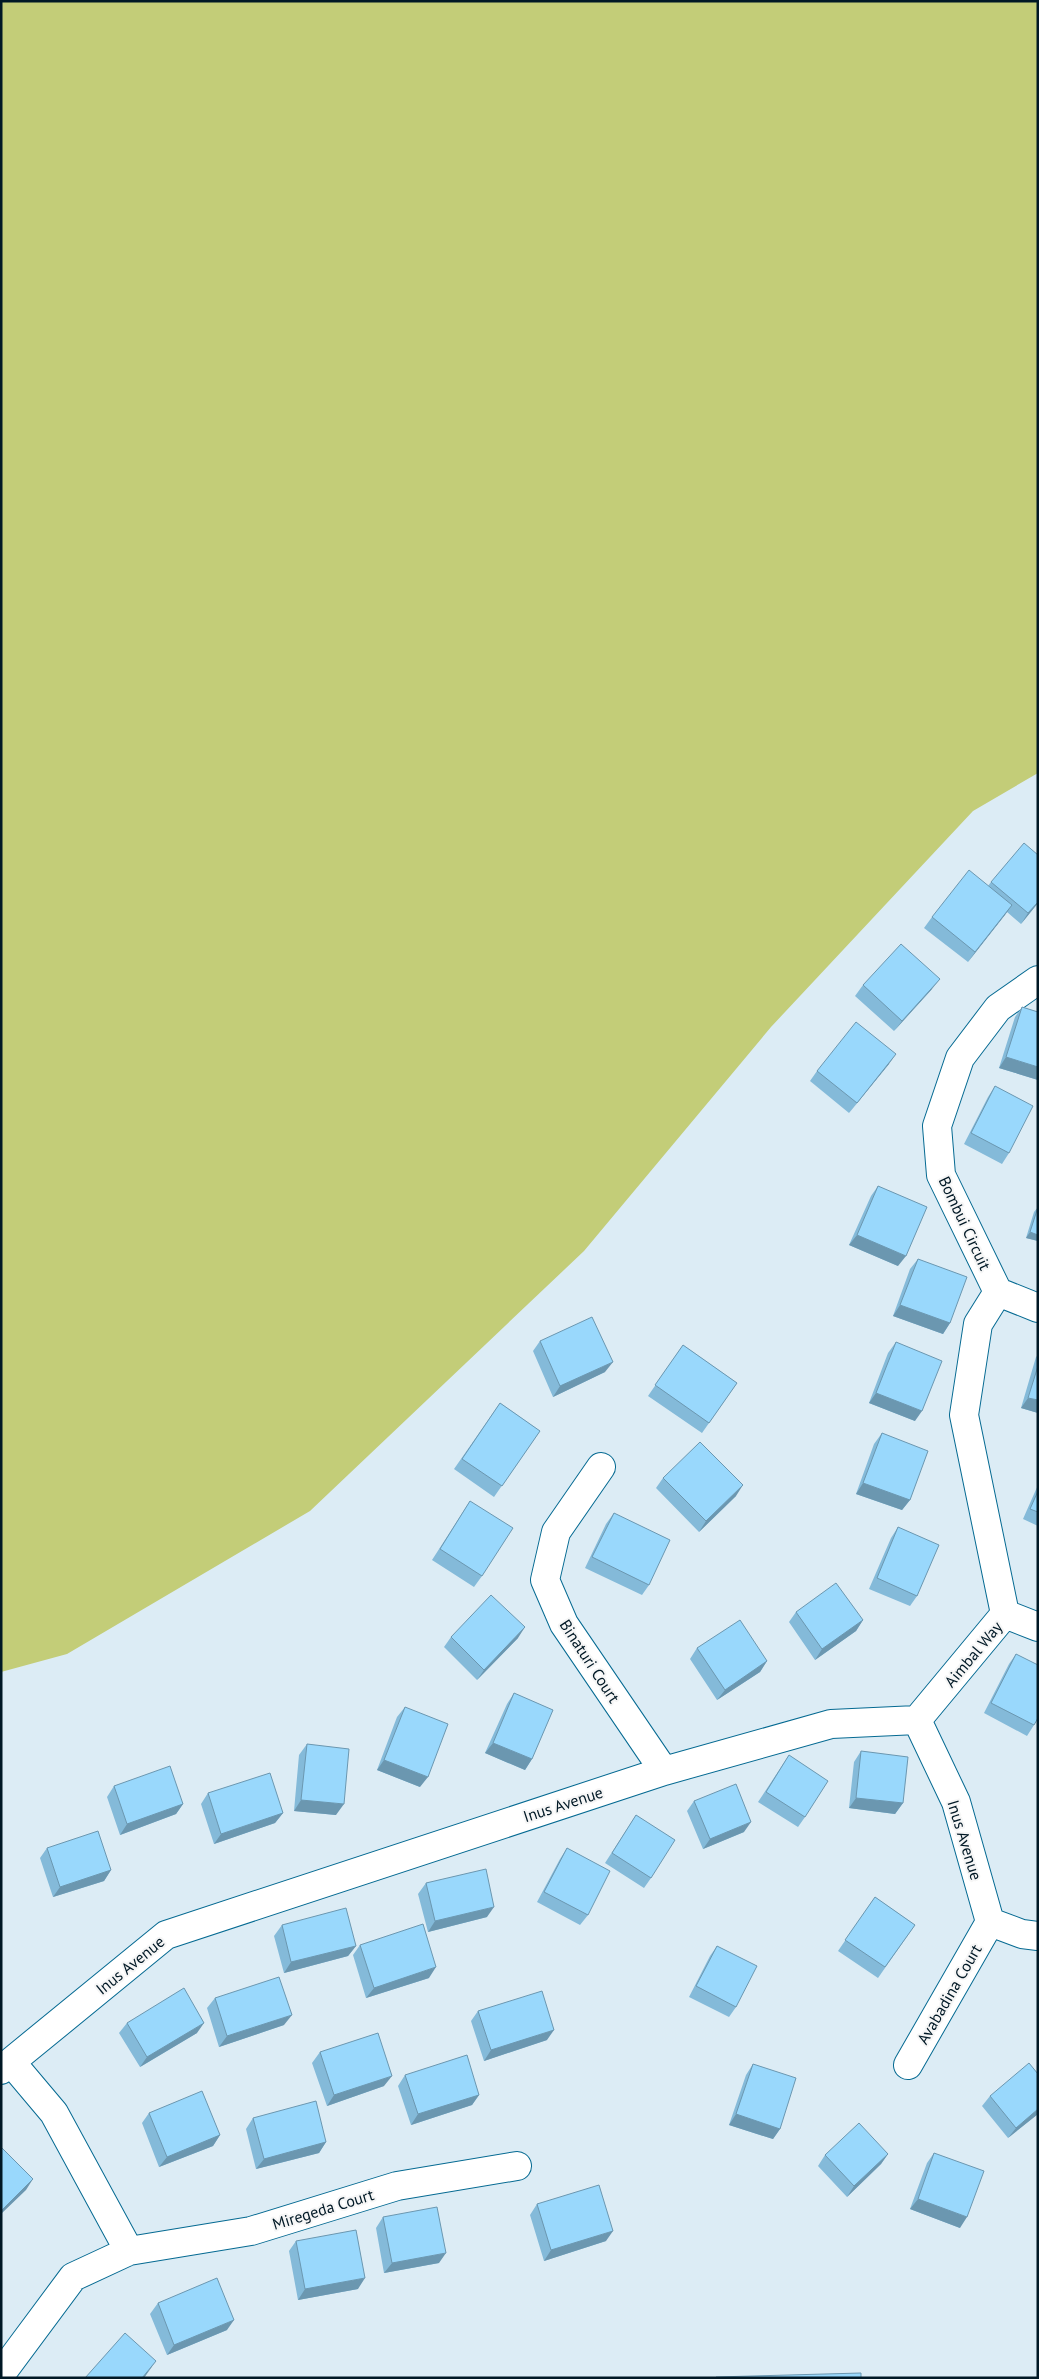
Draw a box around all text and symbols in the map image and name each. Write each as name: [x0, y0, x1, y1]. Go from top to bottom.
street label: Bombui Circuit: [935, 1173, 996, 1274]
street label: Binaturi Court: [556, 1616, 625, 1707]
street label: Aimbal Way: [940, 1617, 1007, 1691]
street label: Inus Avenue: [521, 1782, 605, 1826]
street label: Inus Avenue: [943, 1798, 987, 1882]
street label: Inus Avenue: [92, 1931, 168, 1999]
street label: Avabadina Court: [912, 1940, 986, 2048]
street label: Miregeda Court: [270, 2184, 377, 2234]

